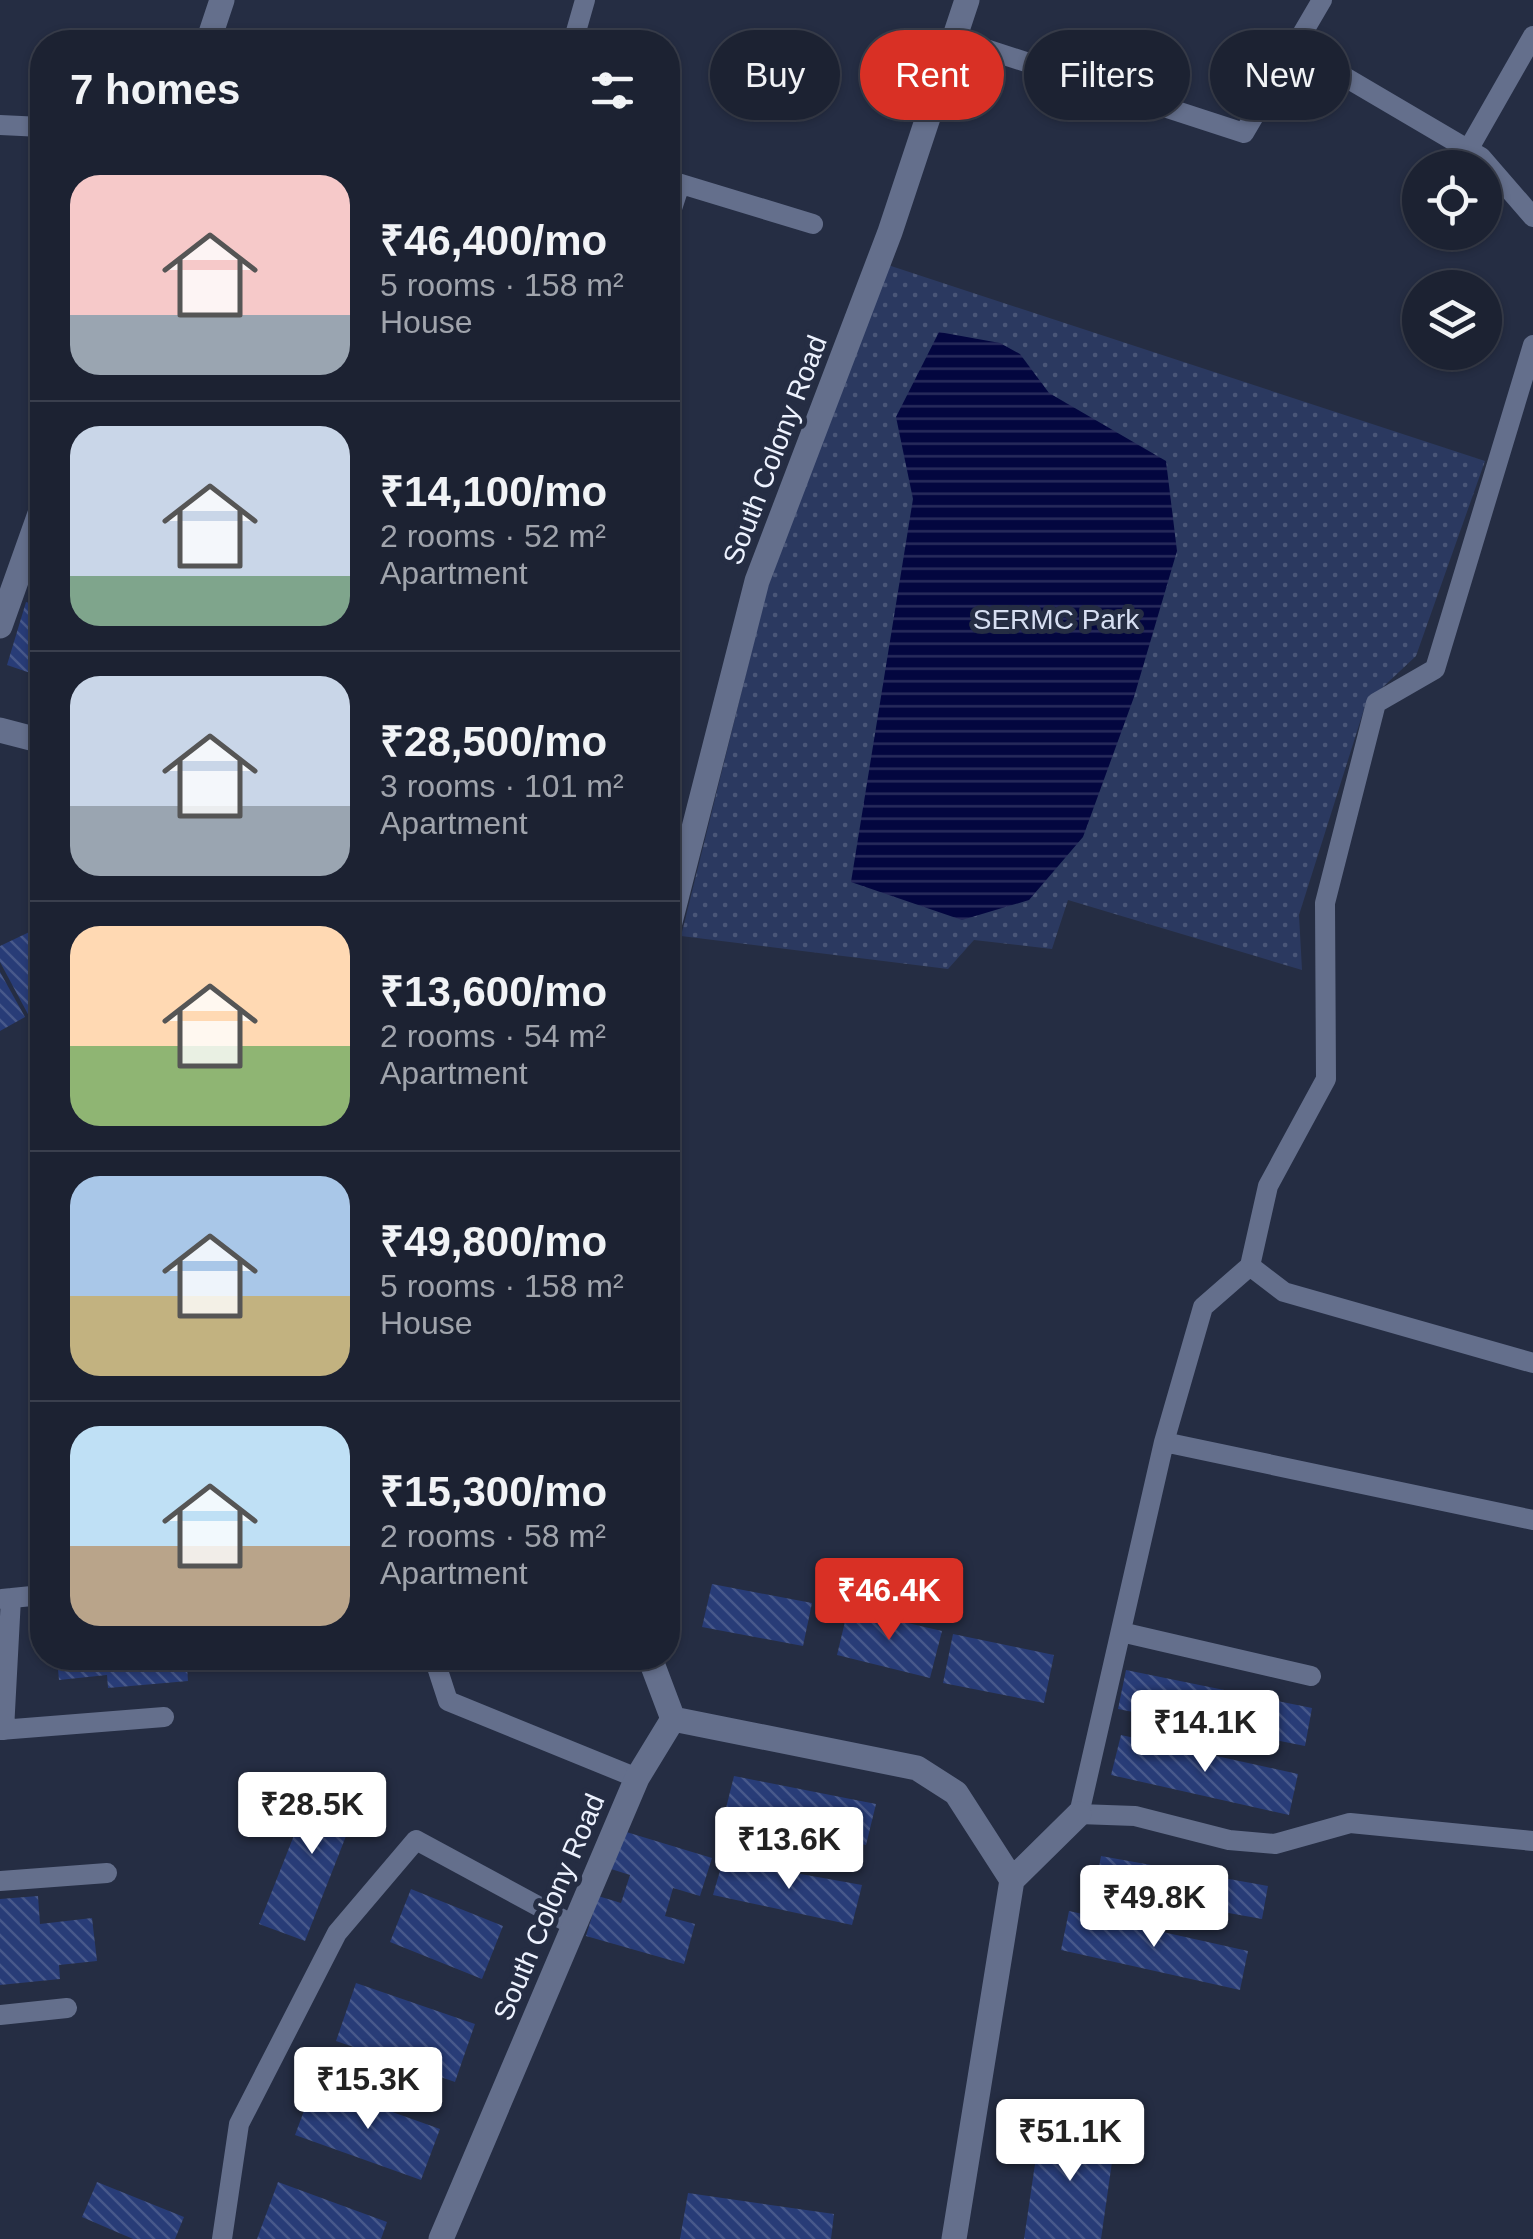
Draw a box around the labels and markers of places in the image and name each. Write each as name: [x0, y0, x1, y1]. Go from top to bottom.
pin: ₹46.4K: [808, 1558, 970, 1643]
pin: ₹14.1K: [1124, 1690, 1286, 1775]
pin: ₹28.5K: [231, 1772, 393, 1857]
pin: ₹13.6K: [708, 1807, 870, 1892]
pin: ₹49.8K: [1073, 1865, 1235, 1950]
pin: ₹15.3K: [287, 2047, 449, 2132]
pin: ₹51.1K: [989, 2099, 1151, 2184]

